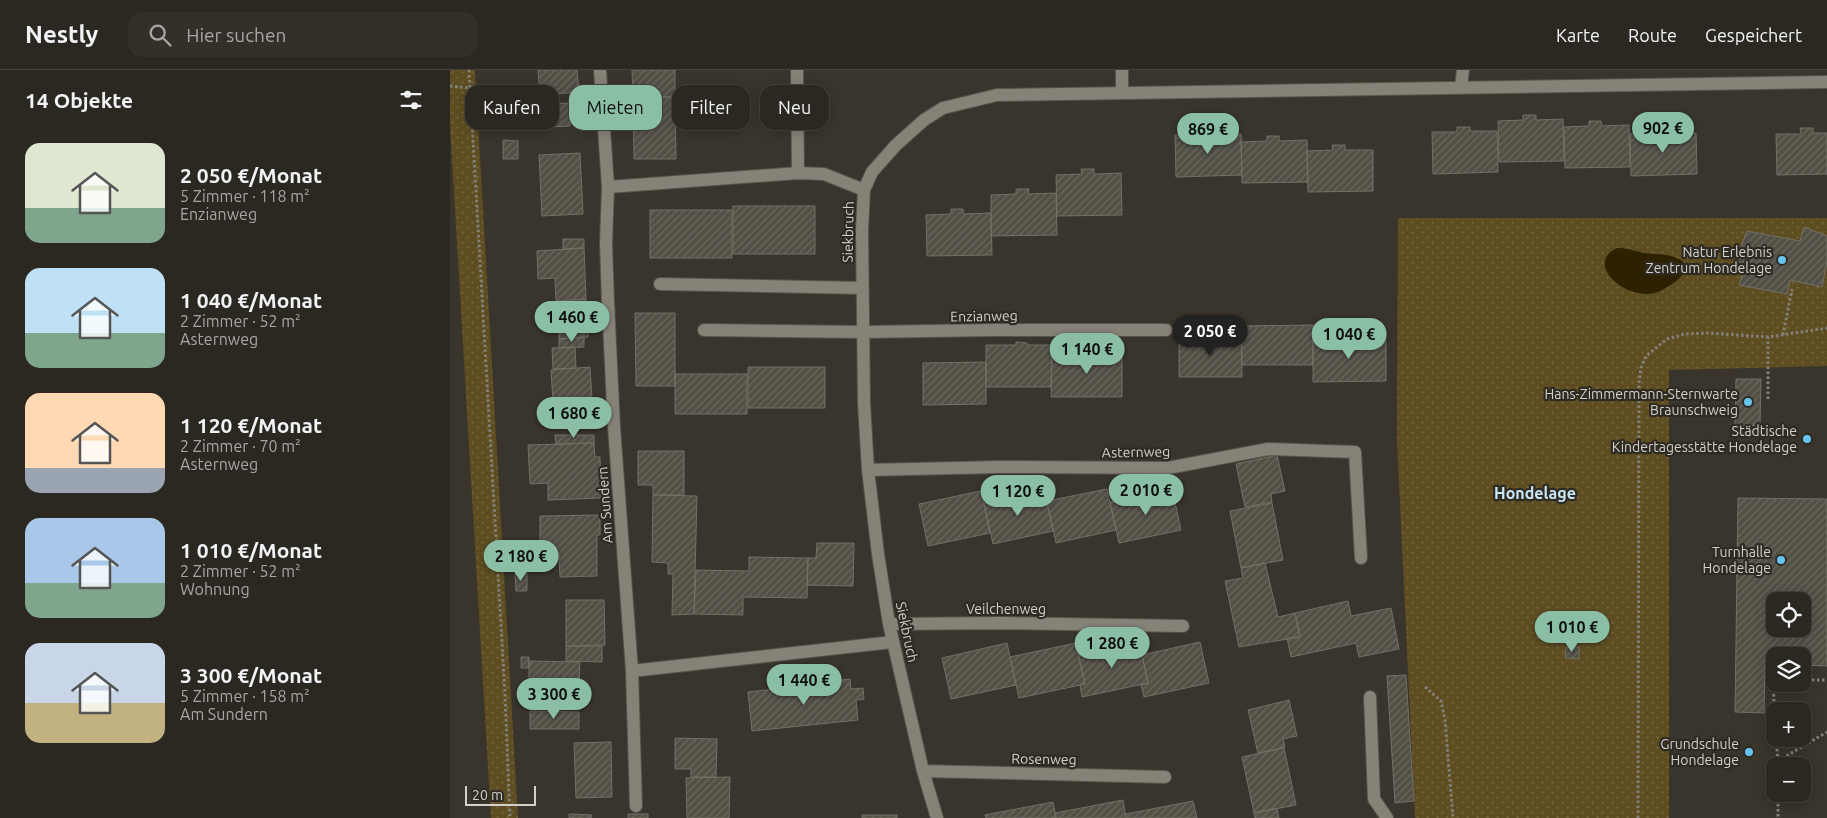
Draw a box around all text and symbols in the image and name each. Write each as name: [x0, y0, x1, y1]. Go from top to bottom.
search box: [128, 12, 478, 57]
text: Nestly: [25, 21, 98, 48]
icon: search: [146, 21, 174, 49]
text: Hier suchen: [186, 24, 286, 46]
text: Karte: [1556, 25, 1600, 45]
text: Route: [1628, 25, 1677, 45]
text: Gespeichert: [1705, 25, 1802, 45]
chip: Kaufen: [465, 85, 559, 130]
chip: Mieten: [569, 85, 662, 130]
chip: Filter: [672, 85, 750, 130]
chip: Neu: [760, 85, 829, 130]
icon: filters: [397, 86, 425, 114]
text: 14 Objekte: [25, 88, 133, 112]
pin: 869 €: [1173, 112, 1243, 155]
pin: 902 €: [1628, 112, 1698, 154]
text: 902 €: [1643, 119, 1683, 137]
text: 869 €: [1188, 120, 1228, 138]
icon: home: [65, 163, 125, 223]
text: 2 050 €/Monat: [180, 163, 322, 187]
text: 5 Zimmer · 118 m²: [180, 187, 310, 205]
street label: Siekbruch: [839, 201, 857, 263]
text: Enzianweg: [180, 205, 257, 223]
place label: Natur Erlebnis Zentrum Hondelage: [1646, 244, 1772, 276]
marker: Natur Erlebnis Zentrum Hondelage: [1776, 254, 1788, 266]
icon: home: [65, 288, 125, 348]
text: 1 040 €/Monat: [180, 288, 322, 312]
pin: 1 460 €: [526, 300, 618, 343]
street label: Enzianweg: [950, 307, 1018, 325]
text: 1 460 €: [546, 308, 598, 326]
text: 2 Zimmer · 52 m²: [180, 312, 301, 330]
pin: 2 050 €: [1164, 314, 1256, 357]
pin: 1 040 €: [1303, 318, 1395, 360]
text: 2 050 €: [1184, 322, 1236, 340]
text: 1 040 €: [1323, 325, 1375, 343]
text: Asternweg: [180, 330, 258, 348]
pin: 1 140 €: [1041, 332, 1133, 375]
text: 1 140 €: [1061, 340, 1113, 358]
place label: Hans-Zimmermann-Sternwarte Braunschweig: [1545, 386, 1738, 418]
pin: 1 680 €: [528, 396, 620, 439]
marker: Hans-Zimmermann-Sternwarte Braunschweig: [1742, 396, 1754, 408]
text: 1 680 €: [548, 404, 600, 422]
icon: home: [65, 413, 125, 473]
text: 1 120 €/Monat: [180, 413, 322, 437]
place label: Städtische Kindertagesstätte Hondelage: [1612, 423, 1797, 455]
marker: Städtische Kindertagesstätte Hondelage: [1801, 433, 1813, 445]
text: 2 Zimmer · 70 m²: [180, 437, 301, 455]
street label: Asternweg: [1102, 443, 1170, 461]
text: Asternweg: [180, 455, 258, 473]
street label: Am Sundern: [594, 466, 616, 544]
pin: 1 120 €: [972, 474, 1064, 517]
pin: 2 010 €: [1100, 474, 1192, 516]
text: 2 010 €: [1120, 481, 1172, 499]
text: 1 120 €: [992, 482, 1044, 500]
district label: Hondelage: [1494, 484, 1576, 502]
icon: home: [65, 538, 125, 598]
text: 1 010 €/Monat: [180, 538, 322, 562]
pin: 2 180 €: [475, 540, 567, 582]
place label: Turnhalle Hondelage: [1702, 544, 1771, 576]
text: 2 180 €: [495, 547, 547, 565]
marker: Turnhalle Hondelage: [1775, 554, 1787, 566]
text: 2 Zimmer · 52 m²: [180, 562, 301, 580]
text: Wohnung: [180, 580, 250, 598]
map controls: [1766, 592, 1811, 802]
button: locate: [1766, 592, 1811, 637]
street label: Siekbruch: [893, 600, 921, 664]
street label: Veilchenweg: [966, 601, 1046, 617]
pin: 1 010 €: [1526, 610, 1618, 653]
text: 1 010 €: [1546, 618, 1598, 636]
pin: 1 280 €: [1066, 626, 1158, 669]
text: 1 280 €: [1086, 634, 1138, 652]
button: layers: [1766, 647, 1811, 692]
icon: home: [65, 663, 125, 723]
text: 3 300 €/Monat: [180, 663, 322, 687]
pin: 1 440 €: [758, 664, 850, 706]
text: 1 440 €: [778, 671, 830, 689]
pin: 3 300 €: [508, 678, 600, 720]
text: 3 300 €: [528, 685, 580, 703]
text: 5 Zimmer · 158 m²: [180, 687, 310, 705]
button: +: [1766, 702, 1811, 747]
text: Am Sundern: [180, 705, 268, 723]
place label: Grundschule Hondelage: [1660, 736, 1739, 768]
marker: Grundschule Hondelage: [1743, 746, 1755, 758]
street label: Rosenweg: [1011, 750, 1077, 768]
button: −: [1766, 757, 1811, 802]
scale bar: [465, 783, 536, 806]
text: 20 m: [472, 787, 503, 803]

